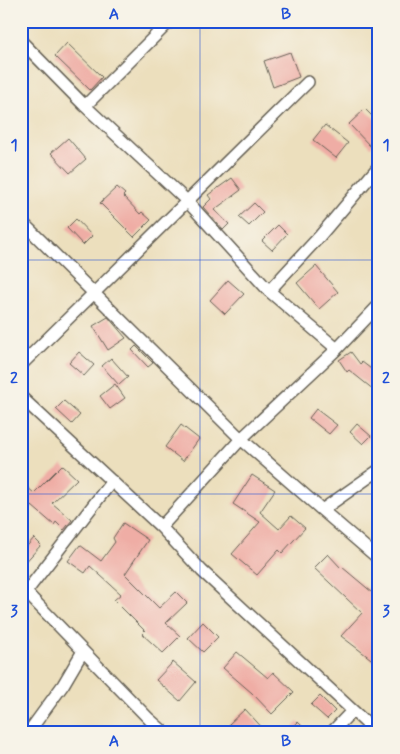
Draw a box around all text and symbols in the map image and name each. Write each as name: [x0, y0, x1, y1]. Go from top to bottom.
text: A: [109, 4, 119, 25]
text: B: [281, 4, 291, 25]
text: 1: [10, 135, 18, 156]
text: 1: [382, 135, 390, 156]
text: 2: [10, 368, 18, 389]
text: 2: [382, 368, 390, 389]
text: 3: [10, 601, 18, 622]
text: 3: [382, 601, 390, 622]
text: A: [109, 731, 119, 752]
text: B: [281, 731, 291, 752]

